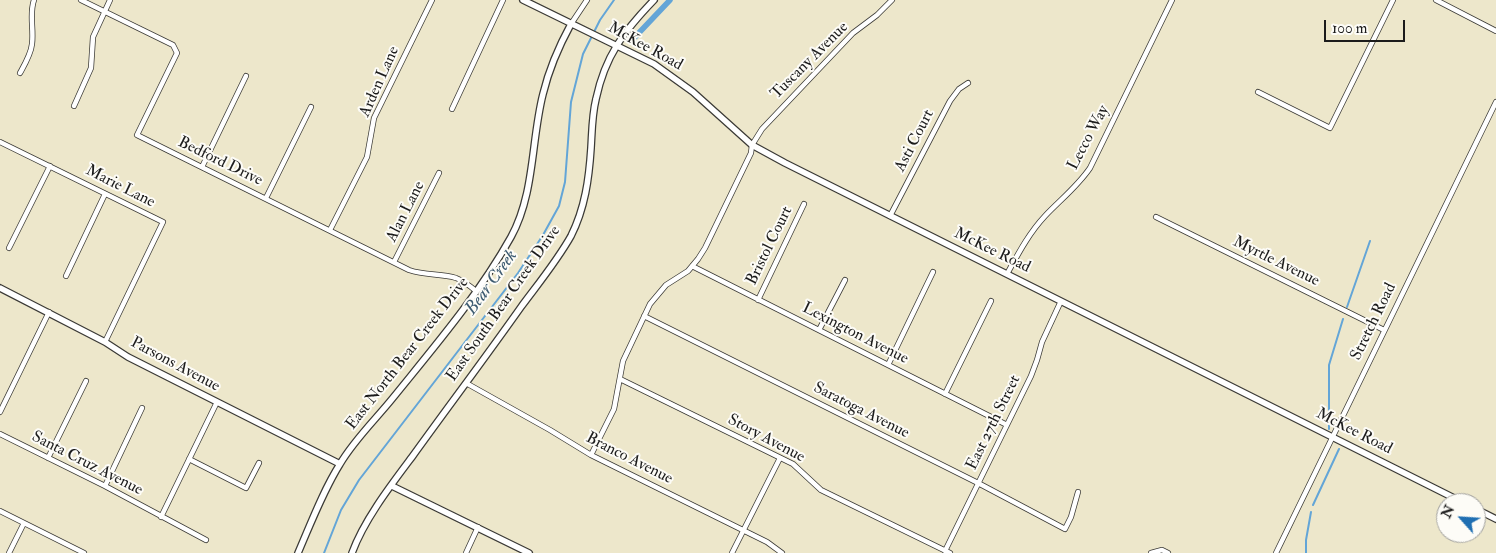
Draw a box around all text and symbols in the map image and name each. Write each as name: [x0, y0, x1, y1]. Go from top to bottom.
scale bar: [1326, 10, 1407, 42]
street label: Tuscany Avenue: [767, 18, 853, 104]
street label: McKee Road: [604, 19, 686, 75]
text: 100 m: [1332, 19, 1367, 38]
street label: Arden Lane: [356, 44, 404, 120]
street label: Lecco Way: [1064, 102, 1114, 174]
street label: Asti Court: [891, 107, 939, 175]
street label: Bedford Drive: [175, 133, 265, 191]
street label: Marie Lane: [82, 161, 158, 213]
street label: Alan Lane: [383, 178, 429, 246]
street label: Bristol Court: [743, 204, 797, 288]
street label: East South Bear Creek Drive: [443, 223, 565, 385]
street label: McKee Road: [951, 224, 1033, 278]
street label: Myrtle Avenue: [1230, 233, 1322, 291]
water label: Bear Creek: [461, 246, 523, 320]
street label: East North Bear Creek Drive: [342, 274, 474, 434]
street label: Stretch Road: [1347, 280, 1401, 364]
street label: Lexington Avenue: [799, 299, 911, 369]
street label: Parsons Avenue: [127, 333, 223, 397]
street label: East 27th Street: [963, 372, 1025, 474]
street label: Saratoga Avenue: [810, 379, 912, 443]
street label: McKee Road: [1313, 405, 1395, 459]
street label: Story Avenue: [724, 411, 808, 467]
street label: Santa Cruz Avenue: [28, 428, 146, 500]
street label: Branco Avenue: [582, 429, 676, 489]
north arrow: [1436, 493, 1486, 543]
text: N: [1438, 502, 1458, 521]

